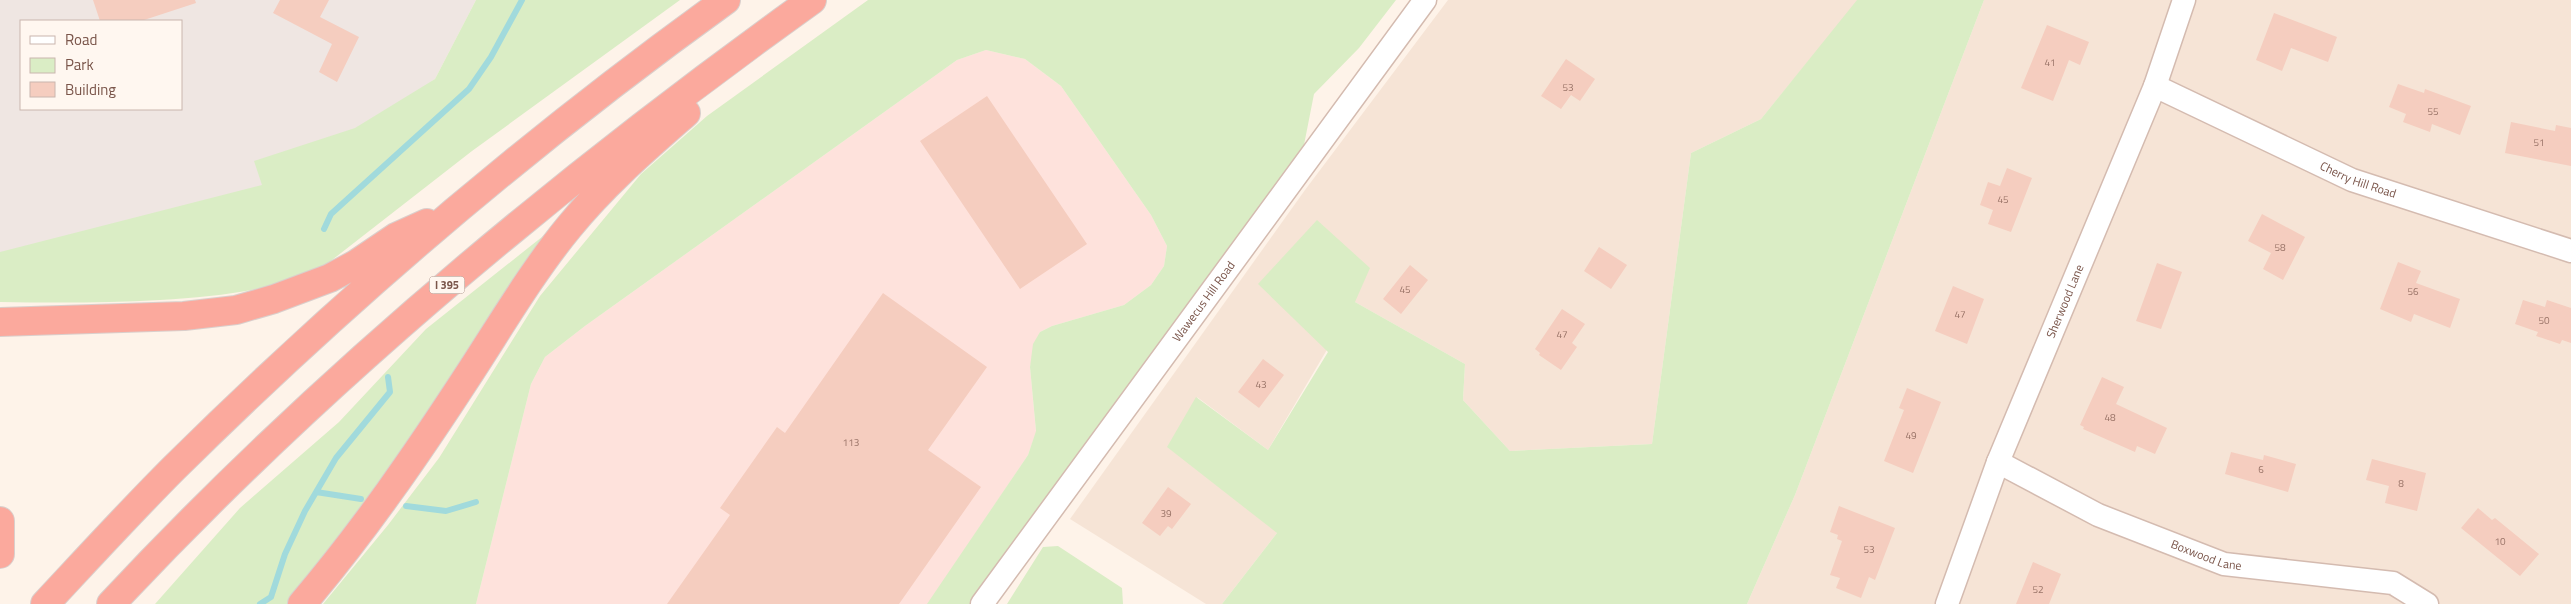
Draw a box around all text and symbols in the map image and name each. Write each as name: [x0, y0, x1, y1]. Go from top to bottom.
legend: [20, 20, 182, 110]
text: Road: [65, 28, 97, 51]
text: Park: [65, 53, 94, 76]
house number: 41: [2044, 55, 2056, 70]
text: Building: [65, 78, 116, 101]
house number: 53: [1562, 80, 1574, 95]
house number: 55: [2427, 104, 2439, 119]
house number: 51: [2533, 135, 2545, 150]
street label: Cherry Hill Road: [2317, 156, 2399, 203]
house number: 45: [1997, 192, 2009, 207]
house number: 58: [2274, 240, 2286, 255]
street label: Wawecus Hill Road: [1167, 257, 1240, 346]
street label: Sherwood Lane: [2041, 261, 2088, 341]
road number: I 395: [430, 276, 464, 294]
house number: 45: [1399, 282, 1411, 297]
house number: 56: [2407, 284, 2419, 299]
house number: 47: [1954, 307, 1966, 322]
house number: 50: [2538, 313, 2550, 328]
house number: 47: [1556, 327, 1568, 342]
house number: 43: [1255, 377, 1267, 392]
house number: 48: [2104, 410, 2116, 425]
house number: 49: [1905, 428, 1917, 443]
house number: 113: [843, 435, 859, 450]
house number: 6: [2258, 462, 2264, 477]
house number: 8: [2398, 476, 2404, 491]
house number: 39: [1160, 506, 1172, 521]
street label: Boxwood Lane: [2168, 534, 2243, 575]
house number: 10: [2494, 534, 2506, 549]
house number: 53: [1863, 542, 1875, 557]
house number: 52: [2032, 582, 2044, 597]

